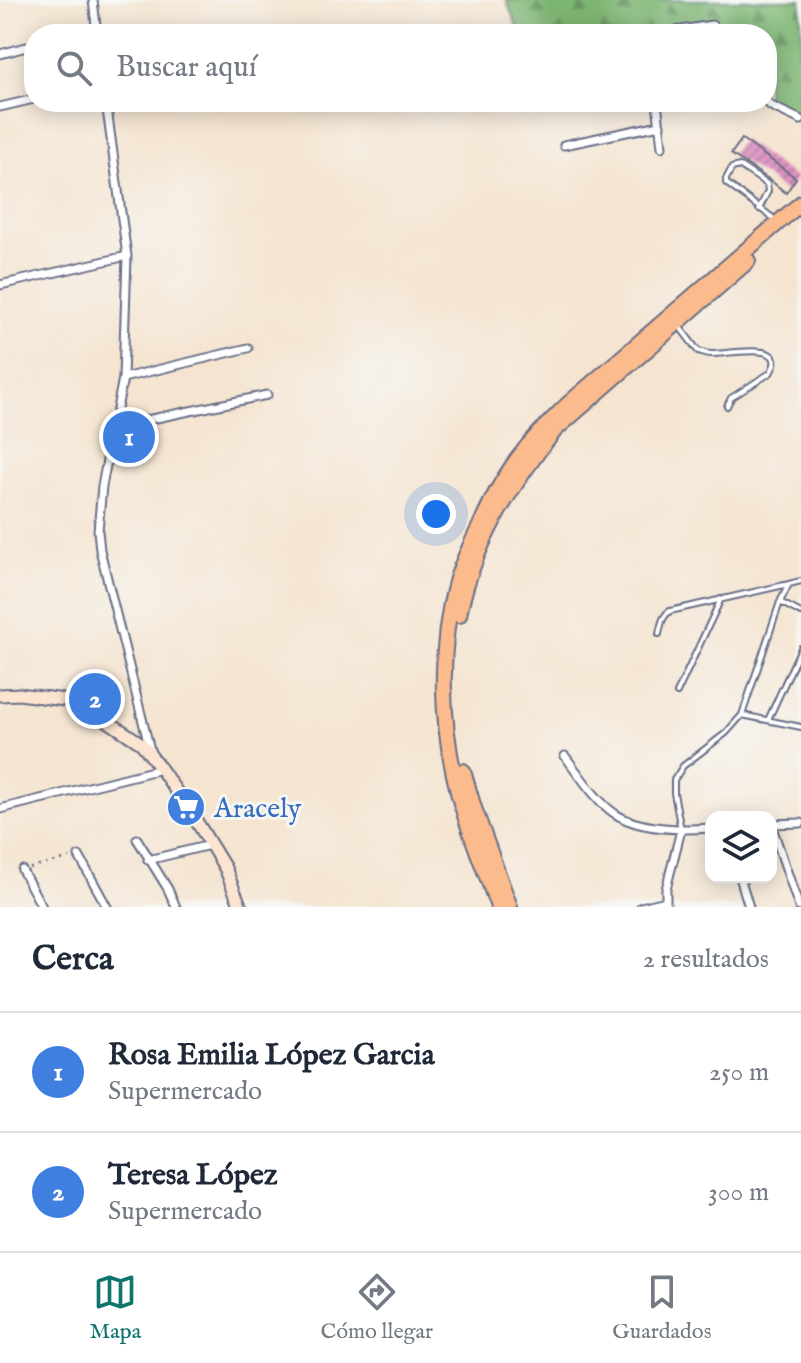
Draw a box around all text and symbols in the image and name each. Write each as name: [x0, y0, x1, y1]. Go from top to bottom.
search box: [24, 24, 777, 112]
icon: search: [52, 46, 96, 90]
text: Buscar aquí: [116, 49, 257, 87]
pin: 1: [103, 407, 155, 467]
your location: [416, 494, 456, 534]
pin: 2: [69, 669, 121, 729]
supermarket icon: Aracely: [165, 786, 207, 828]
place label: Aracely: [213, 792, 302, 827]
map controls: [705, 811, 777, 883]
button: layers: [705, 811, 777, 883]
text: Cerca: [32, 938, 114, 981]
text: 2 resultados: [643, 943, 769, 976]
text: Rosa Emilia López Garcia: [108, 1037, 435, 1075]
text: 1: [53, 1056, 63, 1089]
text: 250 m: [709, 1056, 769, 1089]
text: Supermercado: [108, 1075, 262, 1108]
text: Teresa López: [108, 1157, 278, 1195]
text: 2: [52, 1176, 64, 1209]
text: 300 m: [708, 1176, 769, 1209]
text: Supermercado: [108, 1195, 262, 1228]
tab: Mapa: [90, 1270, 141, 1346]
tab: Cómo llegar: [320, 1270, 433, 1346]
tab: Guardados: [612, 1270, 711, 1346]

